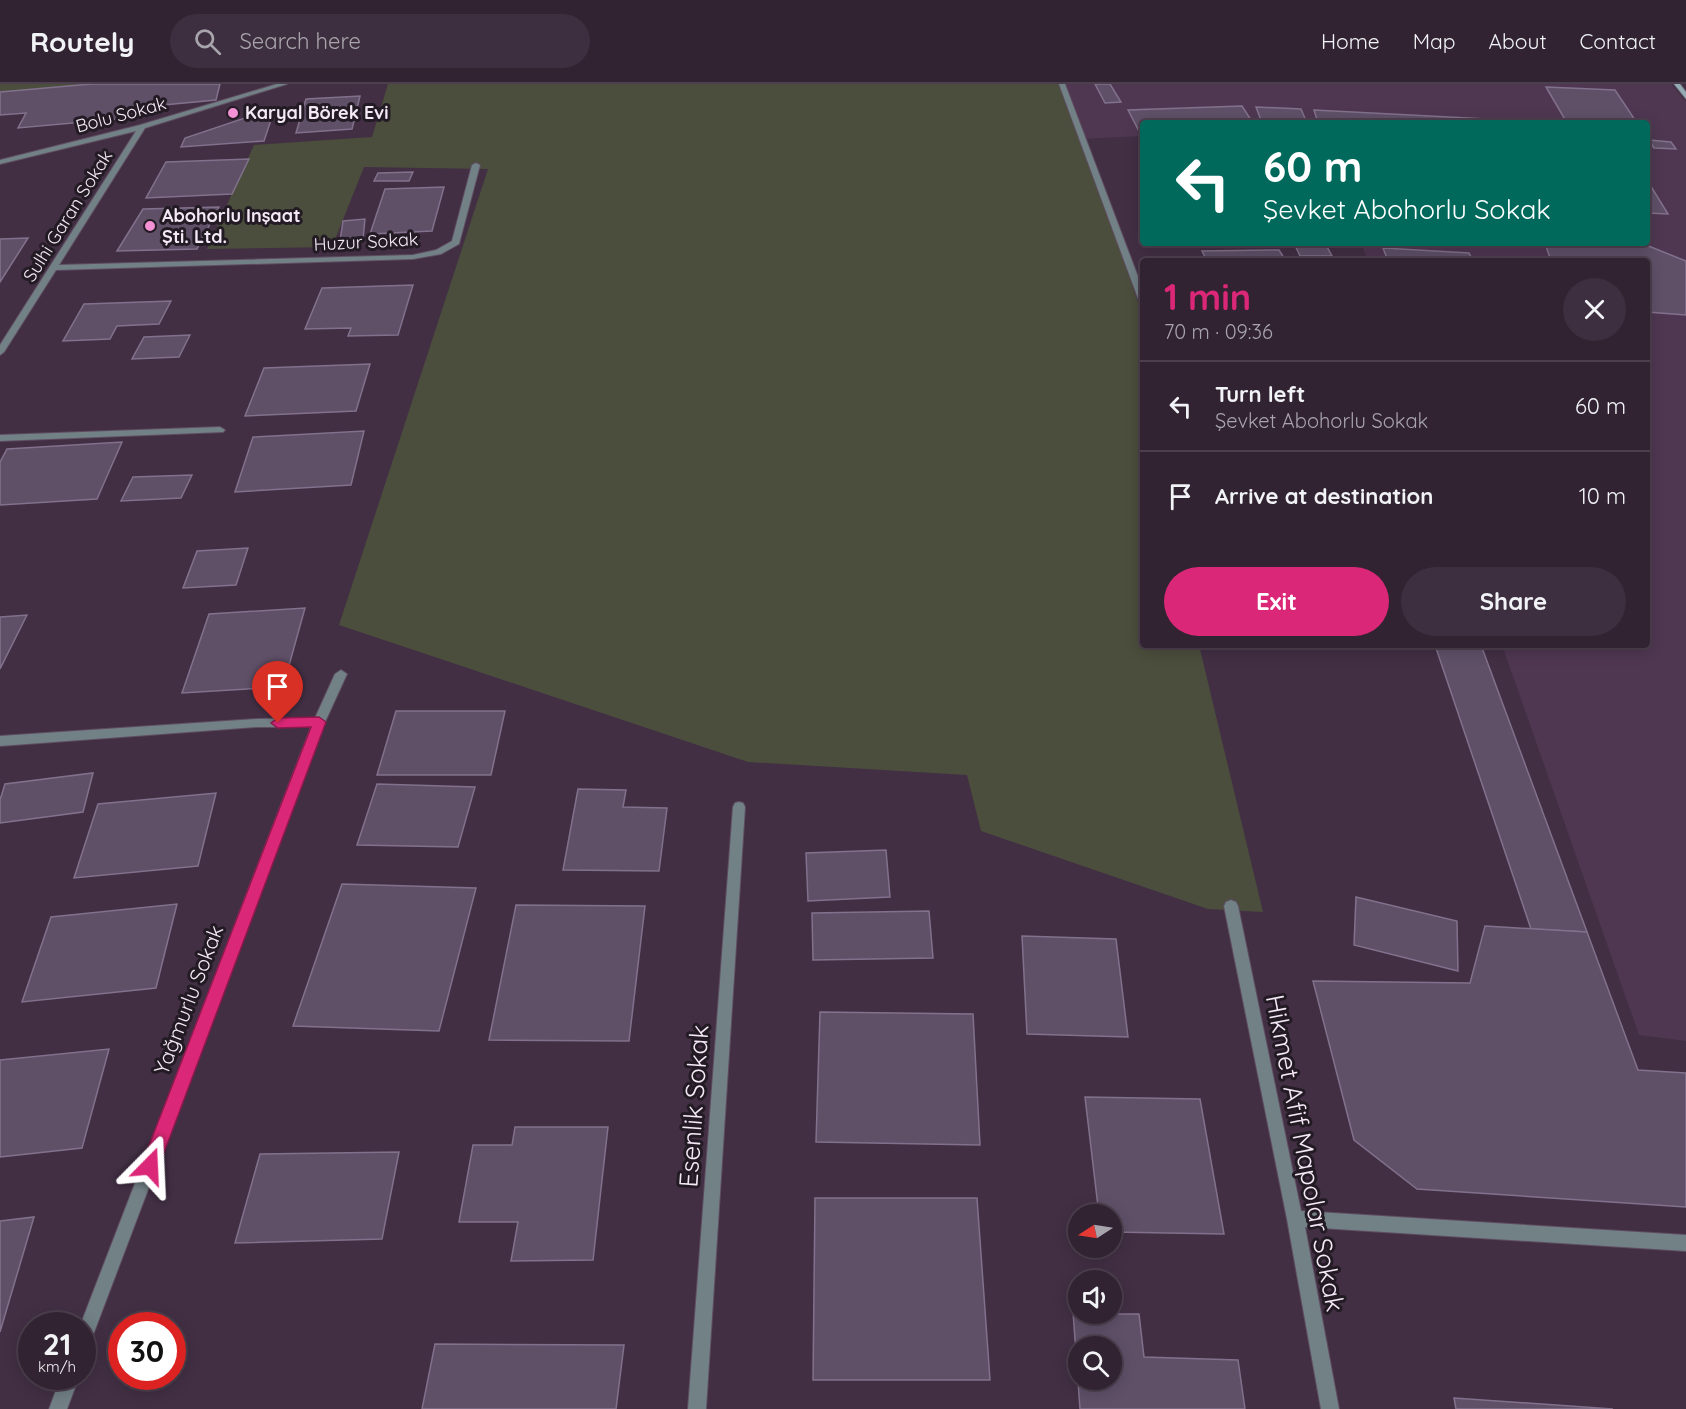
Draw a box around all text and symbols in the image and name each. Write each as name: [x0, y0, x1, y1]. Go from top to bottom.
search box: [170, 14, 590, 68]
text: Routely: [30, 24, 134, 59]
icon: search: [191, 25, 224, 58]
text: Search here: [239, 27, 361, 55]
text: Home: [1321, 28, 1380, 54]
text: Map: [1413, 28, 1456, 54]
text: About: [1489, 28, 1547, 54]
text: Contact: [1580, 28, 1656, 54]
street label: Bolu Sokak: [73, 91, 169, 138]
place label: Karyal Börek Evi: [245, 101, 388, 124]
marker: Karyal Börek Evi: [226, 106, 240, 120]
text: 60 m: [1263, 140, 1363, 193]
icon: left: [1164, 144, 1242, 222]
street label: Sulhi Garan Sokak: [18, 146, 117, 286]
text: Şevket Abohorlu Sokak: [1263, 192, 1551, 226]
place label: Abohorlu Inşaat Şti. Ltd.: [162, 204, 301, 248]
marker: Abohorlu Inşaat Şti. Ltd.: [143, 219, 157, 233]
street label: Huzur Sokak: [313, 227, 419, 256]
text: 1 min: [1164, 274, 1251, 319]
button: close: [1563, 278, 1626, 341]
text: 70 m · 09:36: [1164, 319, 1273, 344]
text: Turn left: [1215, 380, 1305, 408]
icon: left: [1164, 390, 1197, 423]
text: 60 m: [1575, 392, 1626, 420]
text: Şevket Abohorlu Sokak: [1215, 408, 1428, 433]
icon: arrive: [1164, 480, 1197, 513]
text: Arrive at destination: [1215, 482, 1433, 510]
text: 10 m: [1579, 482, 1626, 510]
button: Exit: [1164, 567, 1389, 636]
button: Share: [1401, 567, 1626, 636]
pin: [252, 661, 303, 723]
icon: arrive: [261, 670, 294, 703]
street label: Yağmurlu Sokak: [148, 921, 229, 1078]
street label: Hikmet Afif Mapolar Sokak: [1259, 992, 1352, 1314]
street label: Esenlik Sokak: [671, 1023, 716, 1188]
position arrow: [118, 1134, 182, 1198]
north arrow: [1068, 1204, 1122, 1258]
map controls: [1068, 1204, 1122, 1390]
button: sound: [1068, 1270, 1122, 1324]
speed limit sign: 30: [108, 1312, 186, 1390]
text: 21: [43, 1325, 71, 1363]
button: search: [1068, 1336, 1122, 1390]
text: km/h: [38, 1357, 76, 1376]

